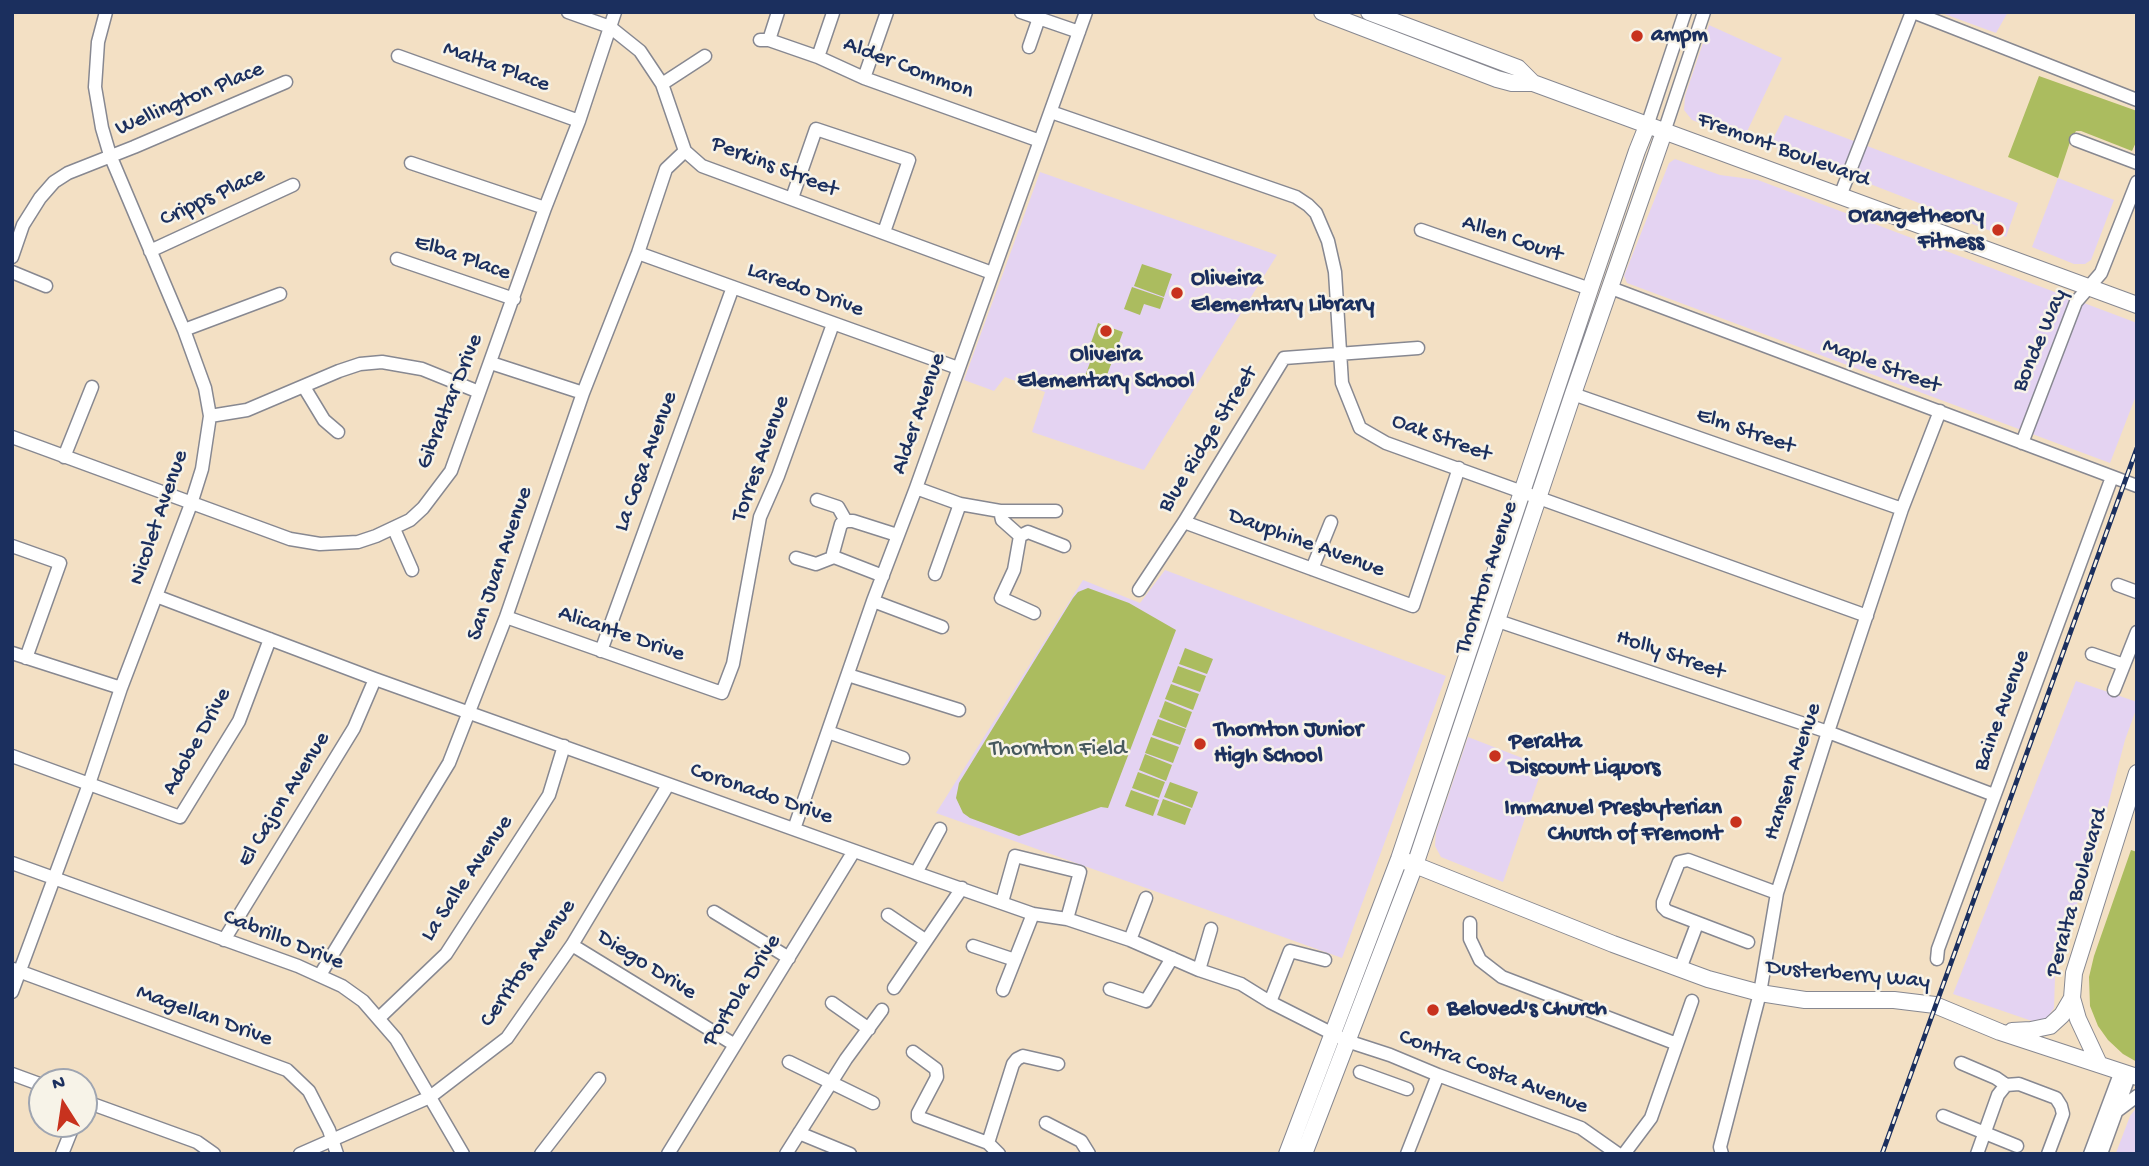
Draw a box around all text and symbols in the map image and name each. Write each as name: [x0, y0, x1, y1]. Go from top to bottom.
place label: ampm: [1651, 22, 1708, 50]
marker: ampm: [1629, 28, 1645, 44]
street label: Alder Common: [839, 31, 977, 107]
street label: Malta Place: [439, 36, 553, 100]
street label: Wellington Place: [112, 56, 268, 144]
street label: Fremont Boulevard: [1693, 107, 1873, 195]
street label: Perkins Street: [706, 131, 842, 205]
street label: Cripps Place: [156, 162, 270, 234]
place label: Orangetheory Fitness: [1848, 203, 1984, 257]
street label: Allen Court: [1458, 210, 1566, 270]
marker: Orangetheory Fitness: [1990, 222, 2006, 238]
street label: Elba Place: [410, 230, 514, 288]
street label: Laredo Drive: [743, 257, 867, 325]
place label: Oliveira Elementary Library: [1191, 266, 1374, 320]
marker: Oliveira Elementary Library: [1169, 285, 1185, 301]
street label: Bonde Way: [2007, 285, 2075, 397]
marker: Oliveira Elementary School: [1098, 323, 1114, 339]
street label: Gibraltar Drive: [411, 330, 491, 474]
street label: Maple Street: [1818, 333, 1944, 401]
place label: Oliveira Elementary School: [1017, 342, 1195, 396]
street label: Alder Avenue: [886, 350, 954, 478]
street label: Blue Ridge Street: [1153, 362, 1265, 518]
street label: La Cosa Avenue: [609, 388, 685, 536]
street label: Torres Avenue: [726, 392, 798, 526]
street label: Elm Street: [1692, 402, 1798, 462]
street label: Oak Street: [1388, 408, 1494, 470]
street label: Nicolet Avenue: [124, 447, 196, 589]
street label: San Juan Avenue: [462, 483, 540, 645]
street label: Thornton Avenue: [1450, 498, 1526, 658]
street label: Dauphine Avenue: [1224, 503, 1388, 585]
street label: Alicante Drive: [554, 600, 688, 670]
street label: Holly Street: [1612, 625, 1728, 687]
street label: Baine Avenue: [1968, 647, 2038, 775]
street label: Adobe Drive: [157, 683, 239, 801]
street label: Hansen Avenue: [1759, 700, 1829, 844]
place label: Thornton Junior High School: [1214, 717, 1363, 771]
street label: El Cajon Avenue: [232, 727, 338, 873]
place label: Peralta Discount Liquors: [1509, 729, 1660, 783]
park label: Thornton Field: [989, 736, 1127, 764]
marker: Thornton Junior High School: [1192, 736, 1208, 752]
marker: Peralta Discount Liquors: [1487, 748, 1503, 764]
street label: Coronado Drive: [686, 758, 836, 832]
place label: Immanuel Presbyterian Church of Fremont: [1504, 795, 1722, 849]
street label: Peralta Boulevard: [2041, 806, 2115, 980]
street label: La Salle Avenue: [416, 810, 520, 948]
marker: Immanuel Presbyterian Church of Fremont: [1728, 814, 1744, 830]
street label: Cerritos Avenue: [475, 895, 583, 1033]
street label: Cabrillo Drive: [218, 904, 348, 978]
street label: Diego Drive: [591, 925, 701, 1007]
street label: Portola Drive: [698, 930, 788, 1052]
street label: Dusterberry Way: [1765, 955, 1931, 997]
street label: Magellan Drive: [132, 980, 276, 1054]
place label: Beloved's Church: [1447, 996, 1607, 1024]
marker: Beloved's Church: [1425, 1002, 1441, 1018]
street label: Contra Costa Avenue: [1394, 1024, 1592, 1122]
north arrow: [28, 1068, 98, 1138]
text: N: [50, 1071, 67, 1096]

